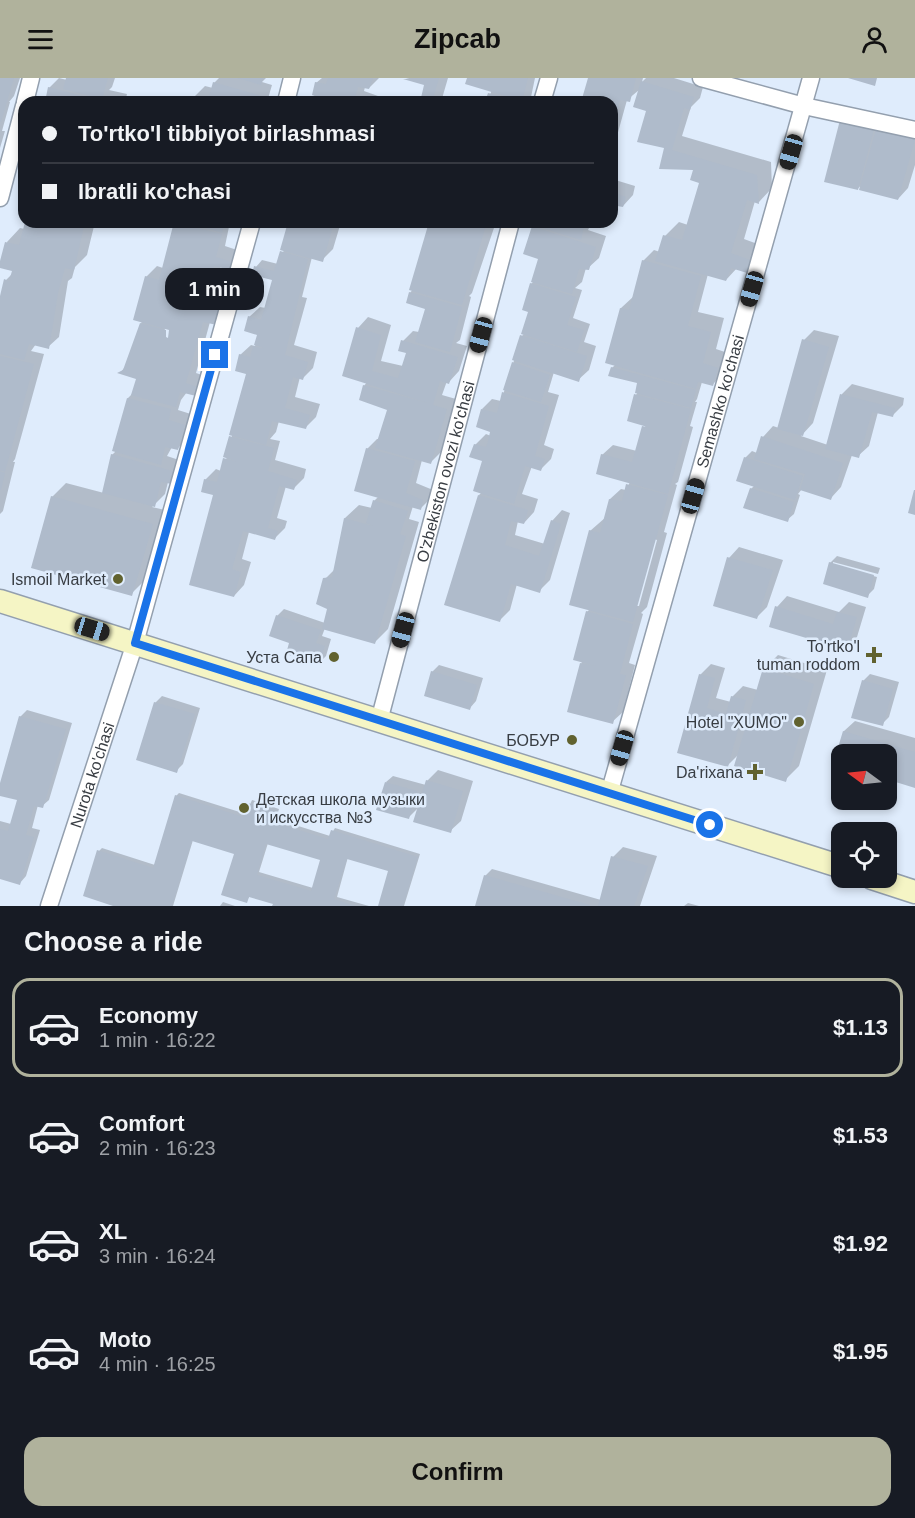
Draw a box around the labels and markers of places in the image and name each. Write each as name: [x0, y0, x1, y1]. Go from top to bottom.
place label: Ismoil Market: [11, 571, 107, 588]
marker: Ismoil Market: [111, 572, 125, 586]
place label: To'rtko'l tuman roddom: [757, 638, 860, 673]
marker: To'rtko'l tuman roddom: [865, 646, 883, 664]
place label: Уста Сапа: [246, 649, 322, 666]
marker: Уста Сапа: [327, 650, 341, 664]
place label: Hotel "XUMO": [686, 714, 787, 731]
marker: Hotel "XUMO": [792, 715, 806, 729]
place label: БОБУР: [506, 732, 560, 749]
marker: БОБУР: [565, 733, 579, 747]
place label: Da'rixana: [676, 764, 743, 781]
marker: Da'rixana: [748, 765, 762, 779]
place label: Детская школа музыки и искусства №3: [256, 791, 425, 826]
marker: Детская школа музыки и искусства №3: [237, 801, 251, 815]

